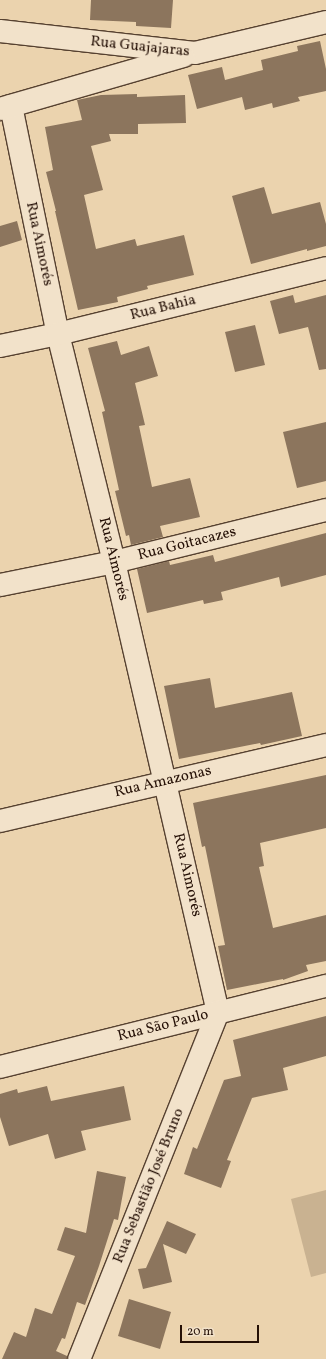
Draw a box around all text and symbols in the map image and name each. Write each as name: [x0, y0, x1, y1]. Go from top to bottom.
street label: Rua Guajajaras: [89, 33, 191, 61]
street label: Rua Aimorés: [21, 200, 57, 288]
street label: Rua Bahia: [128, 291, 198, 325]
street label: Rua Aimorés: [94, 515, 132, 603]
street label: Rua Goitacazes: [136, 523, 238, 565]
street label: Rua Amazonas: [113, 762, 213, 802]
street label: Rua Aimorés: [169, 831, 205, 919]
street label: Rua São Paulo: [116, 1006, 210, 1046]
street label: Rua Sebastião José Bruno: [110, 1106, 188, 1266]
scale bar: [182, 1317, 261, 1343]
text: 20 m: [187, 1324, 214, 1340]

